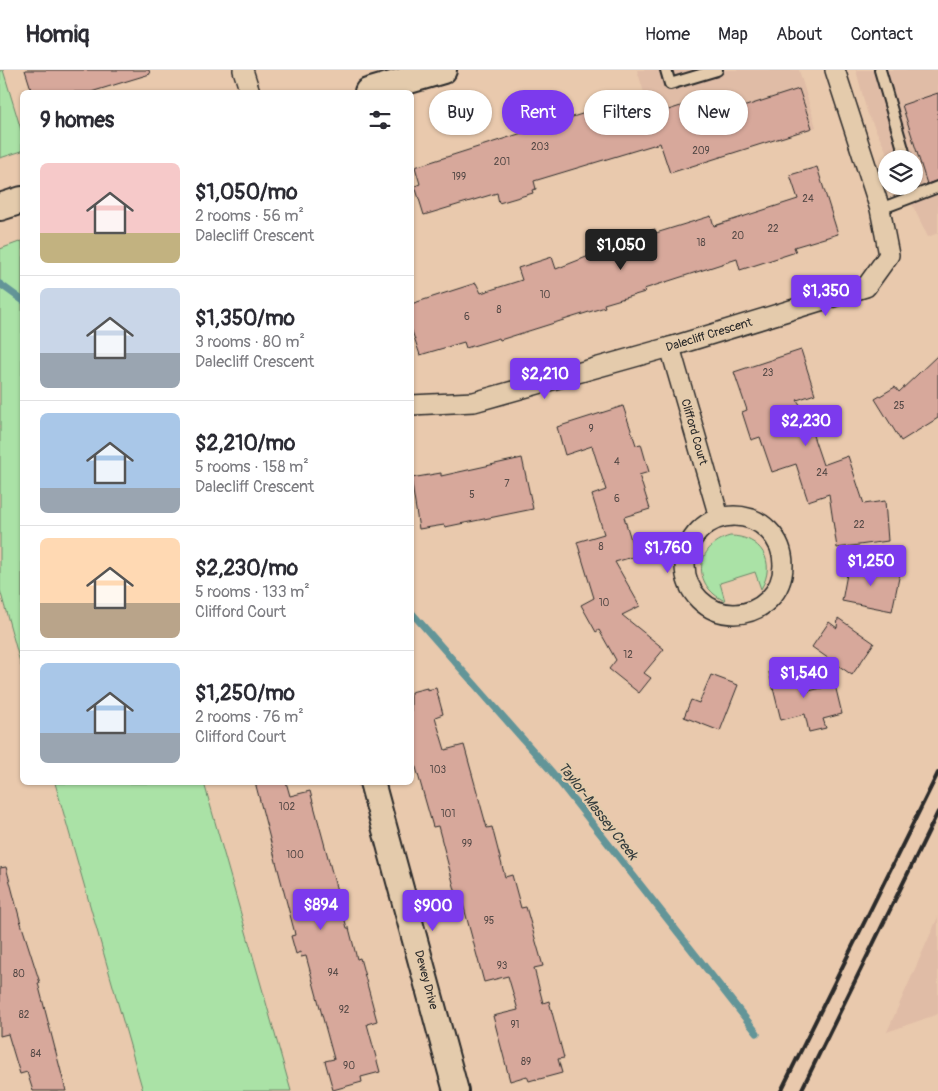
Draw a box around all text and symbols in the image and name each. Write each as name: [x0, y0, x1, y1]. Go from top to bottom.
text: Homiq: [25, 20, 89, 49]
text: Home: [645, 23, 690, 46]
text: Map: [718, 23, 748, 46]
text: About: [776, 23, 822, 46]
text: Contact: [850, 23, 913, 46]
chip: Buy: [429, 90, 492, 135]
chip: Rent: [502, 90, 574, 135]
chip: Filters: [584, 90, 669, 135]
chip: New: [679, 90, 748, 135]
icon: filters: [366, 106, 394, 134]
text: 9 homes: [40, 107, 114, 134]
house number: 203: [531, 141, 549, 153]
house number: 209: [692, 145, 710, 157]
map controls: [878, 150, 923, 195]
button: layers: [878, 150, 923, 195]
house number: 201: [494, 156, 510, 168]
house number: 199: [452, 171, 466, 183]
text: $1,050/mo: [195, 179, 297, 206]
icon: home: [80, 183, 140, 243]
house number: 24: [802, 193, 814, 205]
text: 2 rooms · 56 m²: [195, 206, 304, 226]
house number: 22: [767, 223, 779, 235]
text: Dalecliff Crescent: [195, 226, 314, 246]
pin: $1,050: [580, 228, 662, 271]
house number: 20: [732, 230, 744, 242]
text: $1,050: [596, 235, 646, 255]
house number: 18: [697, 237, 705, 249]
pin: $1,350: [785, 274, 867, 317]
text: $1,350: [802, 281, 850, 301]
house number: 10: [540, 289, 551, 301]
house number: 8: [496, 304, 502, 316]
text: $1,350/mo: [195, 305, 295, 332]
icon: home: [80, 308, 140, 368]
house number: 6: [464, 311, 470, 323]
street label: Dalecliff Crescent: [664, 315, 754, 355]
text: 3 rooms · 80 m²: [195, 332, 305, 352]
text: Dalecliff Crescent: [195, 352, 314, 372]
pin: $2,210: [504, 358, 586, 400]
text: $2,210: [521, 364, 569, 384]
house number: 23: [763, 367, 774, 379]
street label: Clifford Court: [677, 397, 711, 467]
house number: 25: [893, 400, 905, 412]
pin: $2,230: [765, 404, 847, 447]
text: $2,230: [781, 411, 831, 431]
house number: 9: [588, 423, 594, 435]
text: $2,210/mo: [195, 430, 295, 457]
icon: home: [80, 433, 140, 493]
house number: 4: [614, 456, 620, 468]
text: 5 rooms · 158 m²: [195, 457, 309, 477]
house number: 24: [816, 467, 828, 479]
text: Dalecliff Crescent: [195, 477, 314, 497]
house number: 7: [504, 478, 510, 490]
house number: 5: [469, 489, 475, 501]
house number: 6: [614, 493, 620, 505]
house number: 22: [853, 519, 865, 531]
pin: $1,760: [627, 532, 709, 574]
text: $1,760: [644, 538, 692, 558]
house number: 8: [598, 541, 604, 553]
pin: $1,250: [830, 544, 912, 587]
text: $1,250: [847, 551, 895, 571]
text: $2,230/mo: [195, 555, 298, 582]
icon: home: [80, 558, 140, 618]
text: 5 rooms · 133 m²: [195, 582, 310, 602]
house number: 10: [599, 597, 610, 609]
text: Clifford Court: [195, 602, 286, 622]
house number: 12: [623, 649, 633, 661]
pin: $1,540: [763, 656, 845, 699]
text: $1,540: [780, 663, 828, 683]
text: $1,250/mo: [195, 680, 295, 707]
icon: home: [80, 683, 140, 743]
text: 2 rooms · 76 m²: [195, 707, 304, 727]
text: Clifford Court: [195, 727, 286, 747]
water label: Taylor-Massey Creek: [555, 759, 642, 864]
house number: 103: [430, 764, 447, 776]
house number: 102: [279, 801, 296, 813]
house number: 101: [441, 808, 455, 820]
house number: 99: [462, 838, 472, 850]
house number: 100: [286, 849, 304, 861]
pin: $894: [291, 888, 351, 931]
pin: $900: [403, 890, 463, 932]
text: $894: [304, 895, 338, 915]
text: $900: [414, 896, 452, 916]
house number: 95: [484, 915, 494, 927]
street label: Dewey Drive: [411, 949, 441, 1011]
house number: 93: [497, 960, 508, 972]
house number: 94: [328, 967, 339, 979]
house number: 80: [13, 968, 25, 980]
house number: 92: [339, 1004, 350, 1016]
house number: 82: [19, 1009, 30, 1021]
house number: 91: [510, 1019, 520, 1031]
house number: 84: [31, 1048, 42, 1060]
house number: 89: [521, 1056, 531, 1068]
house number: 90: [343, 1060, 355, 1072]

